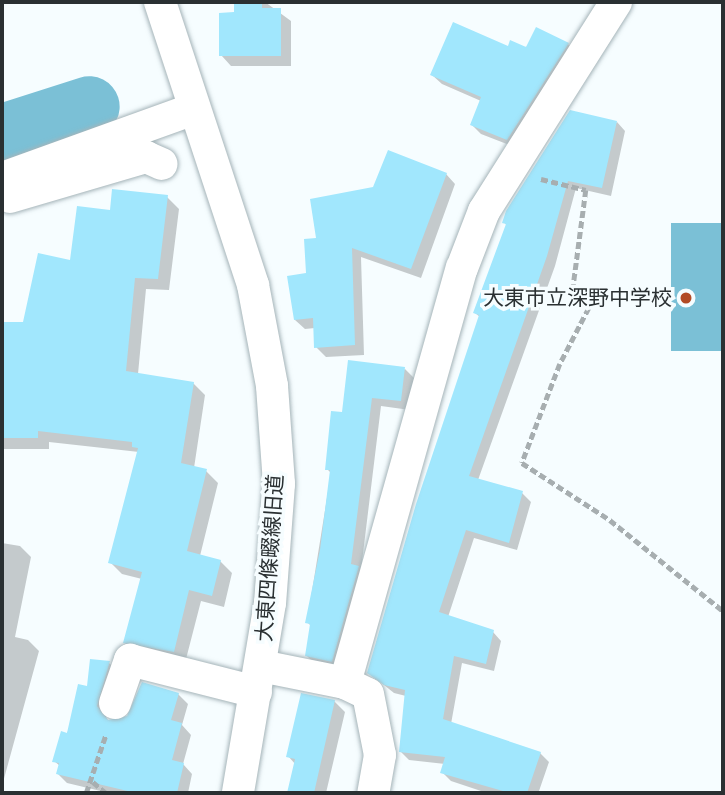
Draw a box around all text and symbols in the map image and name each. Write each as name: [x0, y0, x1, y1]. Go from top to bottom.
place label: 大東市立深野中学校: [483, 285, 672, 311]
marker: 大東市立深野中学校: [678, 290, 694, 306]
street label: 大東四條畷線旧道: [252, 473, 288, 643]

